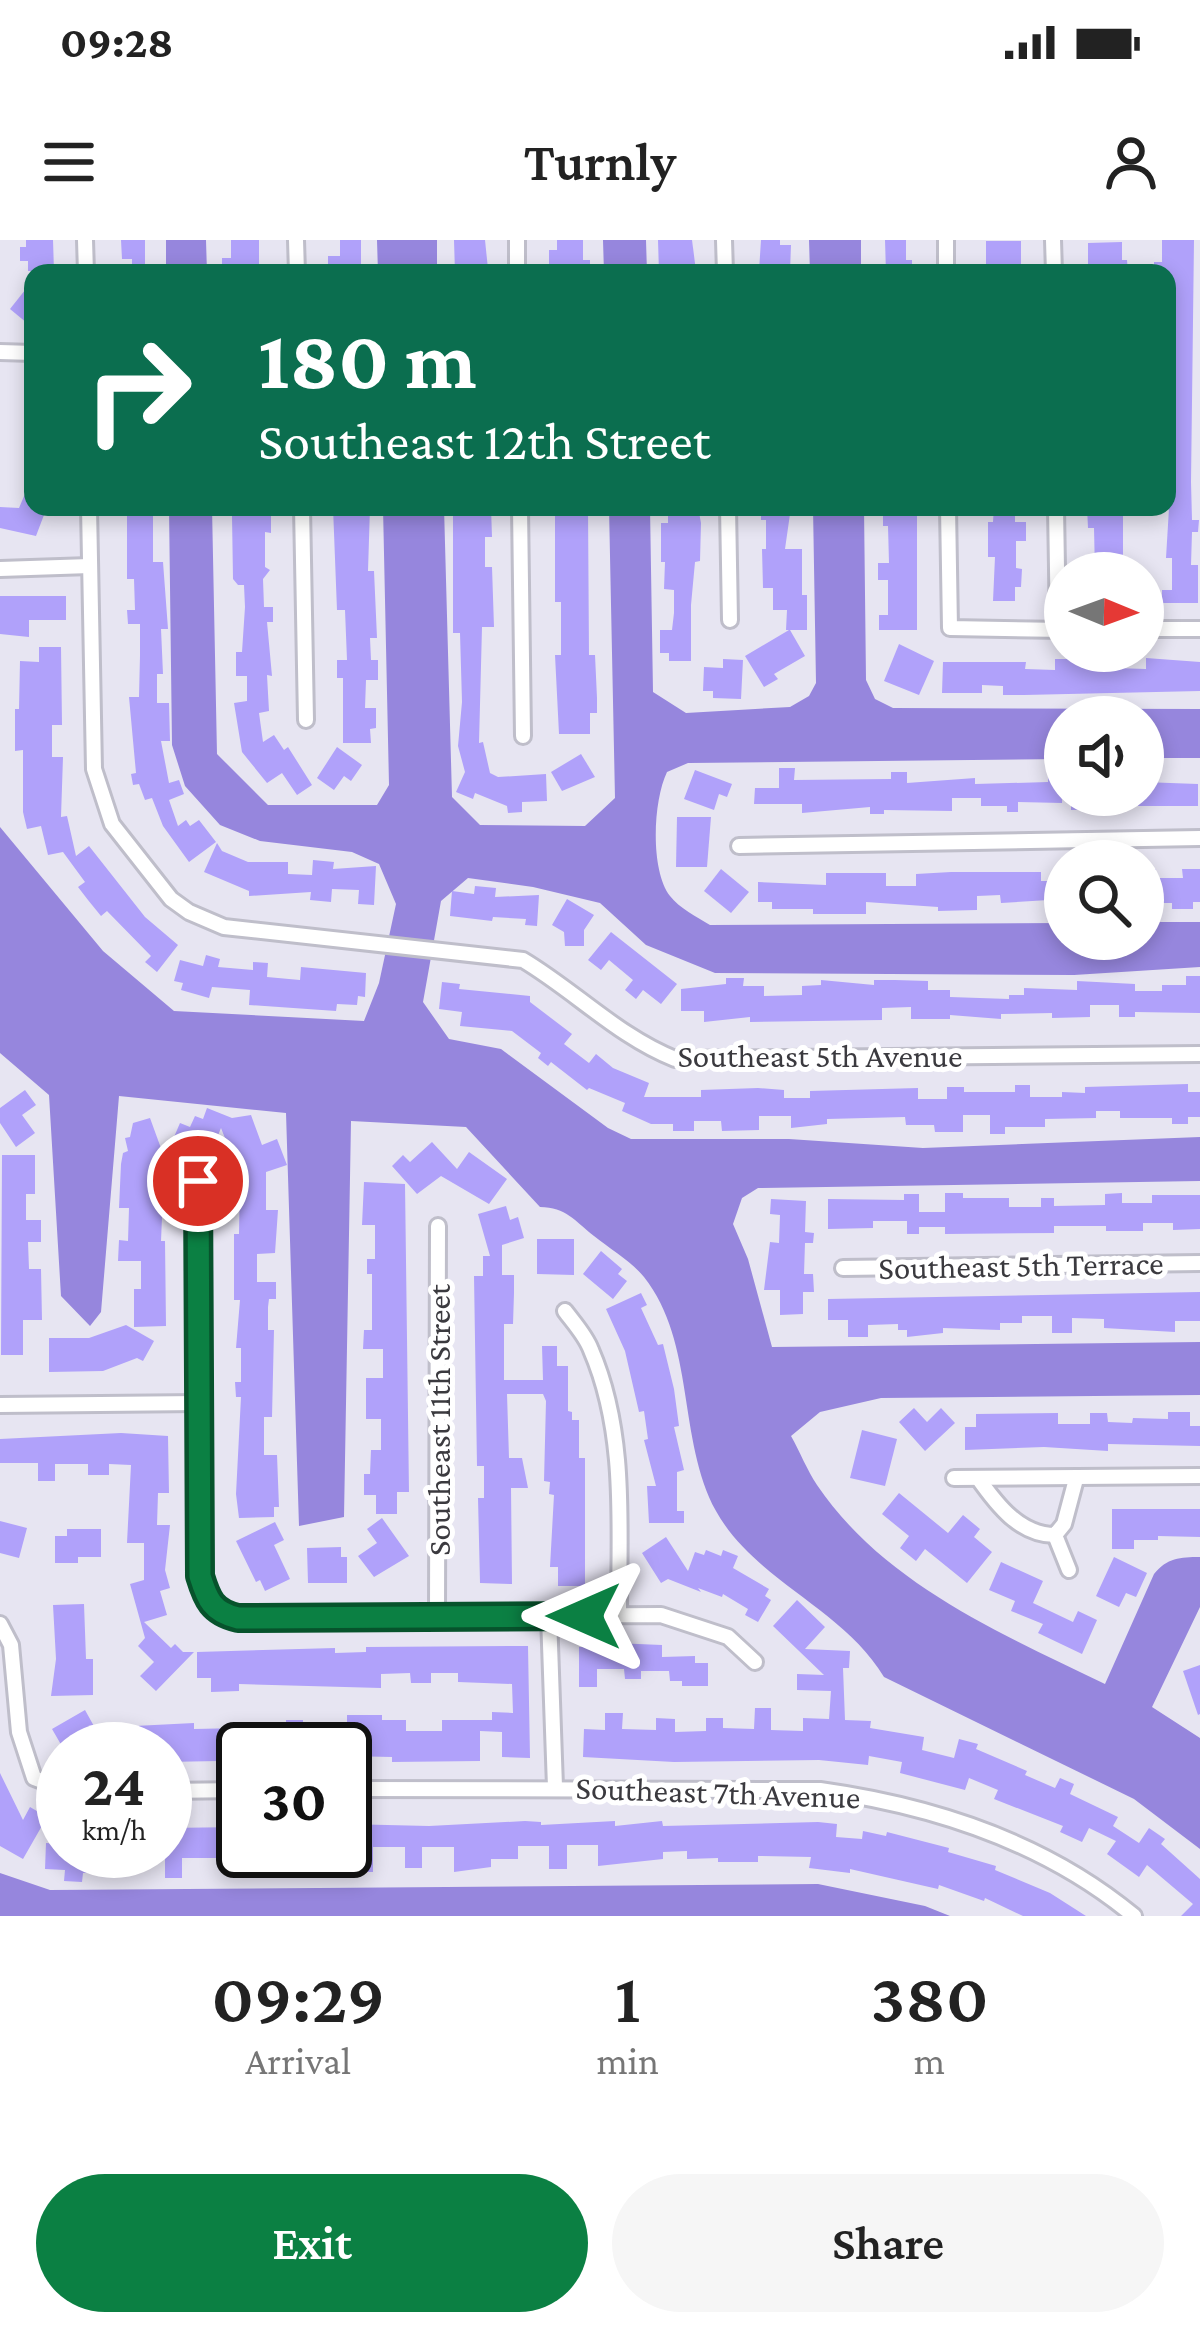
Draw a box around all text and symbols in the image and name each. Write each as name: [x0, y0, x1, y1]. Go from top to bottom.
text: 09:28: [60, 17, 174, 67]
icon: menu: [36, 129, 102, 195]
icon: person: [1098, 129, 1164, 195]
text: Turnly: [524, 132, 676, 192]
icon: right: [60, 312, 216, 468]
text: 180 m: [258, 313, 477, 406]
text: Southeast 12th Street: [258, 411, 711, 471]
north arrow: [1044, 552, 1164, 672]
map controls: [1044, 552, 1164, 960]
button: sound: [1044, 696, 1164, 816]
button: search: [1044, 840, 1164, 960]
street label: Southeast 5th Avenue: [677, 1037, 963, 1074]
pin: [147, 1130, 249, 1232]
icon: arrive: [165, 1148, 231, 1214]
street label: Southeast 5th Terrace: [878, 1244, 1164, 1286]
street label: Southeast 11th Street: [420, 1283, 457, 1556]
position arrow: [521, 1553, 647, 1679]
speed limit sign: 30: [216, 1722, 372, 1878]
text: 24: [83, 1751, 145, 1818]
street label: Southeast 7th Avenue: [575, 1769, 861, 1815]
text: km/h: [82, 1813, 146, 1846]
text: 09:29: [212, 1957, 385, 2037]
text: 1: [615, 1957, 641, 2037]
text: 380: [871, 1957, 988, 2037]
text: Arrival: [245, 2039, 351, 2082]
text: min: [596, 2039, 659, 2082]
text: m: [914, 2039, 945, 2082]
button: Exit: [36, 2174, 588, 2312]
button: Share: [612, 2174, 1164, 2312]

